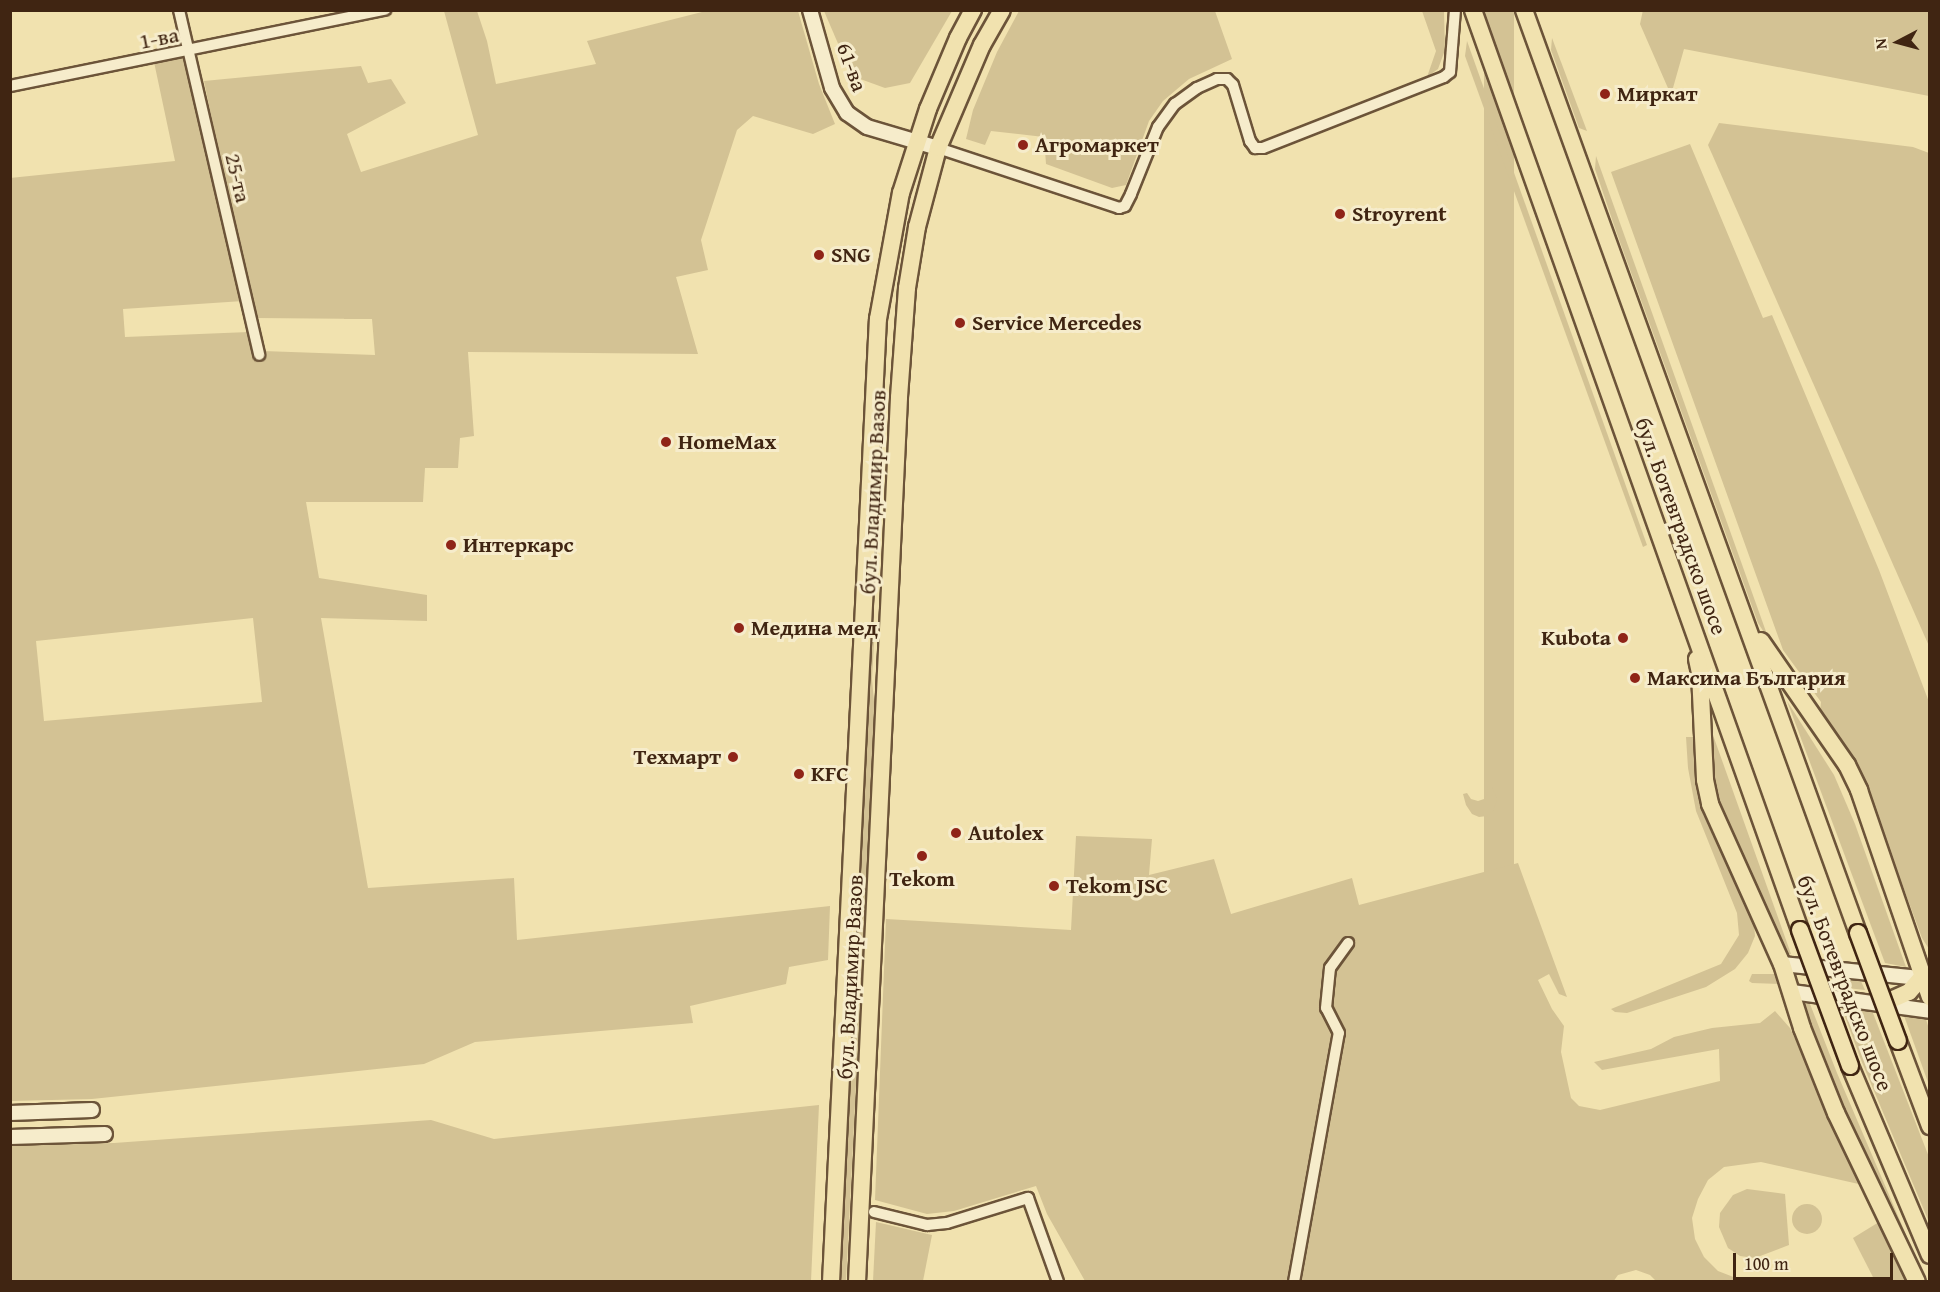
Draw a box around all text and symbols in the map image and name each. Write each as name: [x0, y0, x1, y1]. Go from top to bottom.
north arrow: [1868, 12, 1928, 72]
street label: 1-ва: [137, 21, 181, 55]
text: N: [1868, 37, 1893, 50]
street label: 61-ва: [831, 39, 873, 95]
place label: Миркат: [1617, 81, 1697, 107]
marker: Миркат: [1598, 87, 1612, 101]
place label: Агромаркет: [1035, 132, 1159, 158]
marker: Агромаркет: [1016, 138, 1030, 152]
street label: 25-та: [220, 151, 256, 205]
place label: Stroyrent: [1352, 201, 1447, 227]
marker: Stroyrent: [1333, 207, 1347, 221]
place label: SNG: [831, 242, 871, 268]
marker: SNG: [812, 248, 826, 262]
place label: Service Mercedes: [972, 310, 1142, 336]
marker: Service Mercedes: [953, 316, 967, 330]
street label: бул. Владимир Вазов: [854, 389, 892, 595]
street label: бул. Ботевградско шосе: [1629, 414, 1733, 638]
place label: HomeMax: [678, 429, 776, 455]
marker: HomeMax: [659, 435, 673, 449]
place label: Интеркарс: [463, 532, 574, 558]
marker: Интеркарс: [444, 538, 458, 552]
place label: Медина мед: [751, 615, 878, 641]
marker: Медина мед: [732, 621, 746, 635]
place label: Kubota: [1541, 625, 1611, 651]
marker: Kubota: [1616, 631, 1630, 645]
place label: Максима България: [1647, 665, 1846, 691]
marker: Максима България: [1628, 671, 1642, 685]
place label: Техмарт: [633, 744, 721, 770]
marker: Техмарт: [726, 750, 740, 764]
place label: KFC: [811, 761, 849, 787]
marker: KFC: [792, 767, 806, 781]
place label: Autolex: [968, 820, 1044, 846]
marker: Autolex: [949, 826, 963, 840]
marker: Tekom: [915, 849, 929, 863]
place label: Tekom: [889, 866, 955, 892]
street label: бул. Ботевградско шосе: [1792, 871, 1898, 1095]
place label: Tekom JSC: [1066, 873, 1168, 899]
street label: бул. Владимир Вазов: [831, 874, 869, 1080]
marker: Tekom JSC: [1047, 879, 1061, 893]
scale bar: [1736, 1241, 1896, 1279]
text: 100 m: [1744, 1250, 1789, 1277]

